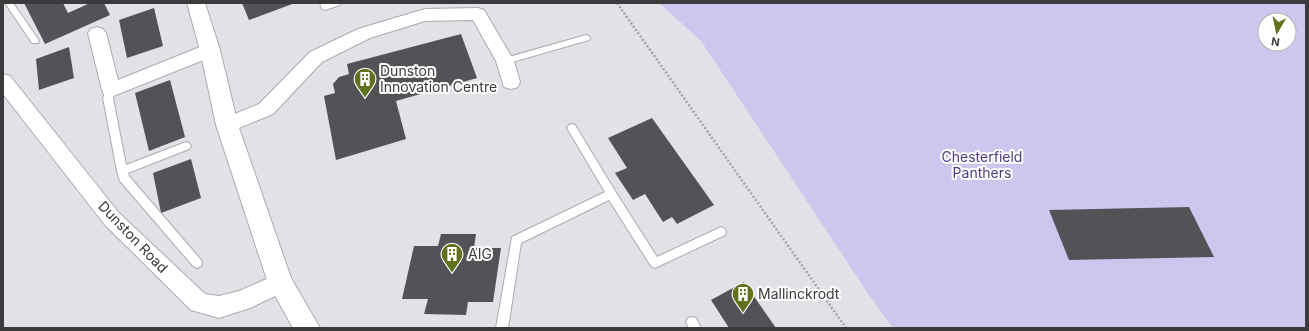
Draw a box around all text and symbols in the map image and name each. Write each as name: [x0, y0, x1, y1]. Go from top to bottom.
north arrow: [1257, 12, 1297, 52]
text: N: [1270, 34, 1281, 49]
place label: Dunston Innovation Centre: [380, 62, 497, 95]
building icon: Dunston Innovation Centre: [352, 66, 378, 99]
park label: Chesterfield Panthers: [942, 148, 1022, 181]
street label: Dunston Road: [95, 197, 172, 276]
building icon: AIG: [439, 241, 465, 274]
place label: AIG: [468, 245, 492, 262]
building icon: Mallinckrodt: [730, 281, 756, 314]
place label: Mallinckrodt: [758, 285, 840, 302]

